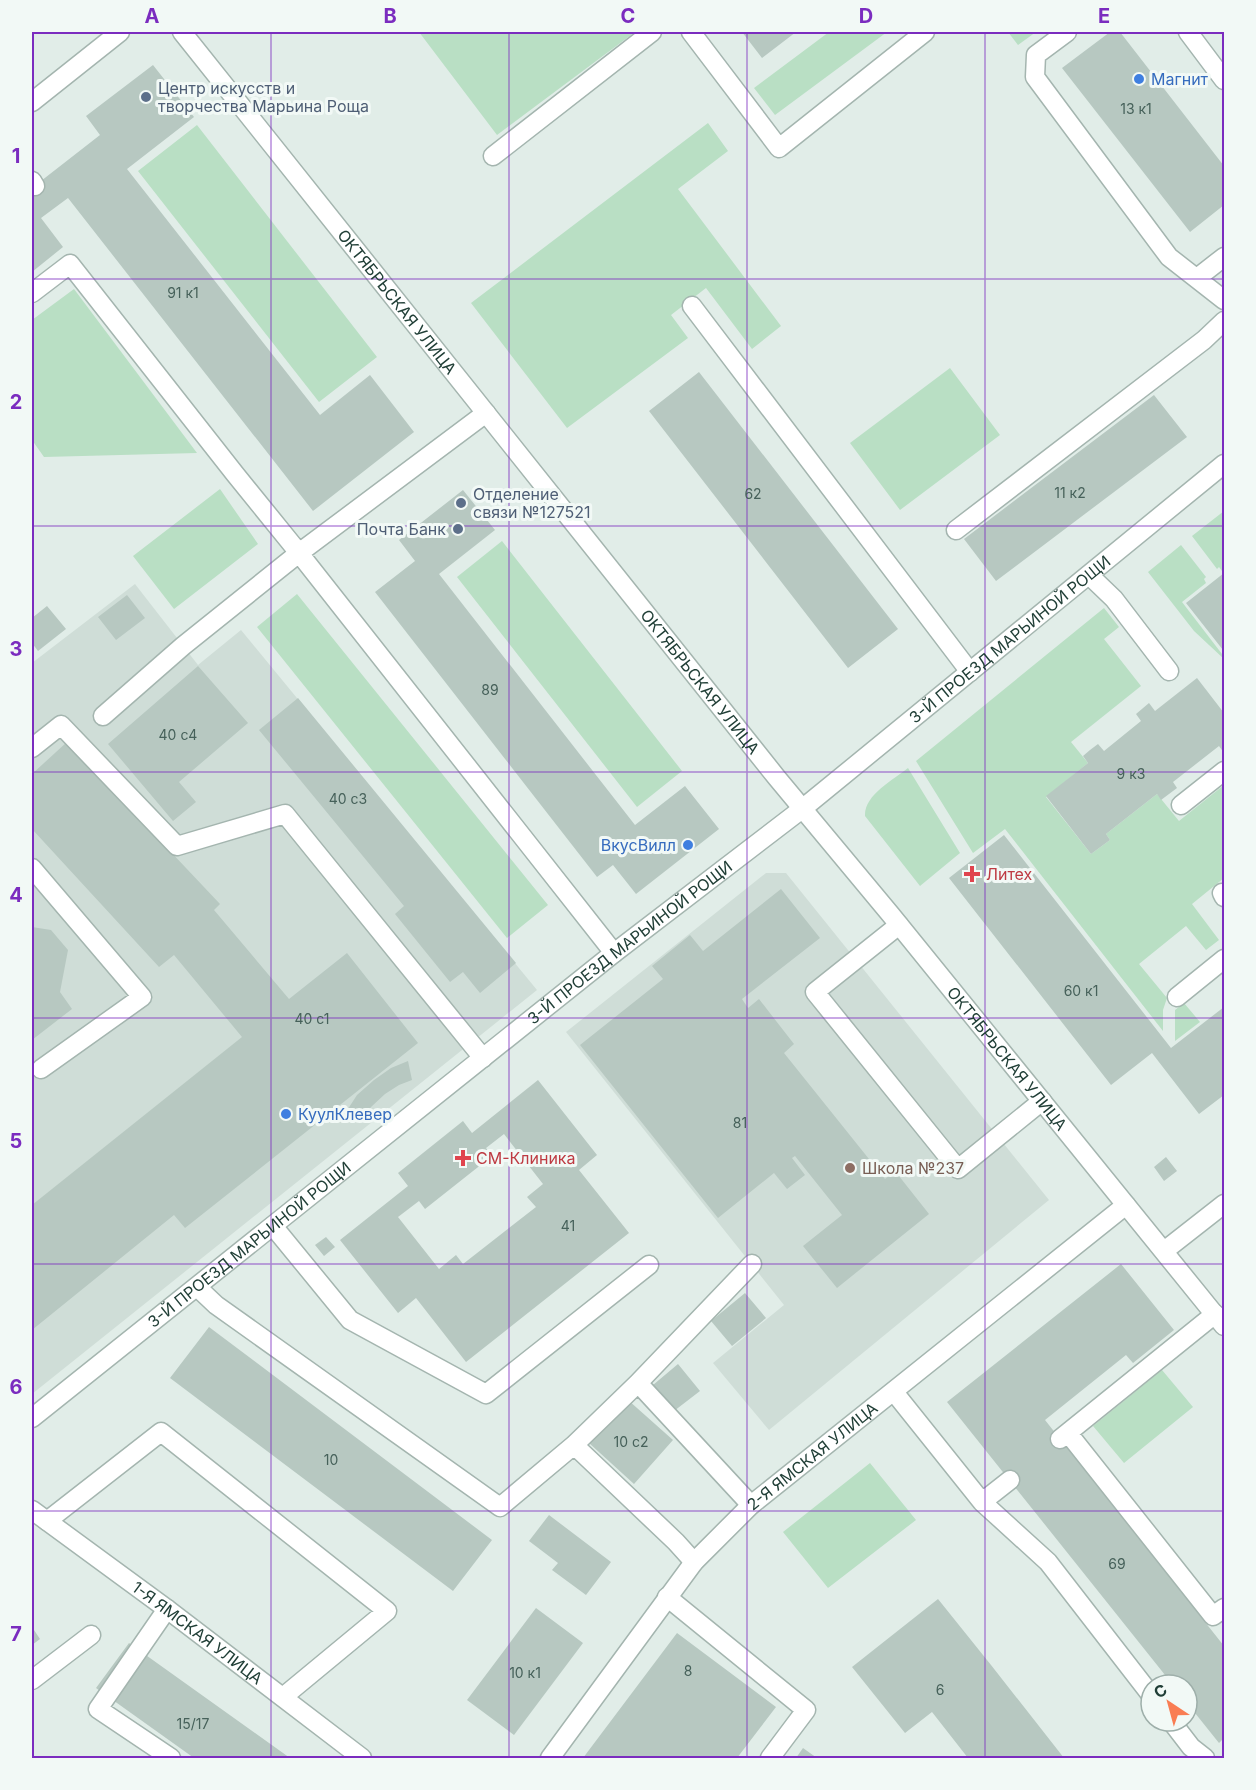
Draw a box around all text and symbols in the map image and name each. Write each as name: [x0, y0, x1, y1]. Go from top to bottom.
text: A: [145, 4, 160, 28]
text: B: [383, 4, 397, 28]
text: C: [621, 4, 635, 28]
text: D: [859, 4, 873, 28]
text: E: [1098, 4, 1110, 28]
place label: Магнит: [1151, 69, 1209, 89]
marker: Магнит: [1132, 72, 1146, 86]
place label: Центр искусств и творчества Марьина Роща: [158, 78, 369, 116]
marker: Центр искусств и творчества Марьина Роща: [139, 90, 153, 104]
house number: 13 к1: [1120, 100, 1152, 117]
text: 1: [12, 144, 20, 168]
street label: ОКТЯБРЬСКАЯ УЛИЦА: [333, 225, 461, 378]
house number: 91 к1: [167, 284, 199, 301]
text: 2: [10, 390, 22, 414]
place label: Отделение связи №127521: [473, 484, 591, 522]
house number: 11 к2: [1054, 484, 1086, 501]
house number: 62: [744, 485, 762, 502]
marker: Отделение связи №127521: [454, 496, 468, 510]
place label: Почта Банк: [357, 519, 446, 539]
marker: Почта Банк: [451, 522, 465, 536]
street label: 3-Й ПРОЕЗД МАРЬИНОЙ РОЩИ: [905, 551, 1114, 727]
street label: ОКТЯБРЬСКАЯ УЛИЦА: [636, 605, 764, 758]
text: 3: [10, 637, 22, 661]
house number: 89: [481, 681, 499, 698]
house number: 40 с4: [159, 726, 197, 743]
house number: 9 к3: [1117, 765, 1145, 782]
house number: 40 с3: [329, 790, 367, 807]
place label: ВкусВилл: [601, 835, 676, 855]
marker: ВкусВилл: [681, 838, 695, 852]
street label: 3-Й ПРОЕЗД МАРЬИНОЙ РОЩИ: [523, 856, 736, 1028]
place label: Литех: [986, 864, 1033, 884]
marker: Литех: [963, 865, 981, 883]
text: 4: [9, 883, 23, 907]
street label: ОКТЯБРЬСКАЯ УЛИЦА: [943, 982, 1071, 1134]
house number: 60 к1: [1064, 982, 1098, 999]
house number: 40 с1: [294, 1010, 330, 1027]
place label: КуулКлевер: [298, 1104, 392, 1124]
marker: КуулКлевер: [279, 1107, 293, 1121]
house number: 81: [733, 1114, 747, 1131]
text: 5: [10, 1129, 22, 1153]
place label: СМ-Клиника: [476, 1148, 576, 1168]
marker: СМ-Клиника: [454, 1149, 472, 1167]
street label: 3-Й ПРОЕЗД МАРЬИНОЙ РОЩИ: [144, 1157, 355, 1332]
place label: Школа №237: [862, 1158, 964, 1178]
marker: Школа №237: [843, 1161, 857, 1175]
house number: 41: [561, 1217, 575, 1234]
text: 6: [10, 1375, 23, 1399]
street label: 2-Я ЯМСКАЯ УЛИЦА: [743, 1398, 881, 1514]
house number: 10 с2: [614, 1433, 649, 1450]
house number: 10: [324, 1451, 338, 1468]
house number: 69: [1108, 1555, 1126, 1572]
street label: 1-Я ЯМСКАЯ УЛИЦА: [128, 1577, 267, 1688]
text: 7: [10, 1622, 22, 1646]
house number: 8: [684, 1662, 692, 1679]
house number: 10 к1: [509, 1664, 541, 1681]
north arrow: [1139, 1673, 1199, 1733]
text: С: [1150, 1679, 1171, 1702]
house number: 6: [936, 1681, 944, 1698]
house number: 15/17: [177, 1715, 210, 1732]

